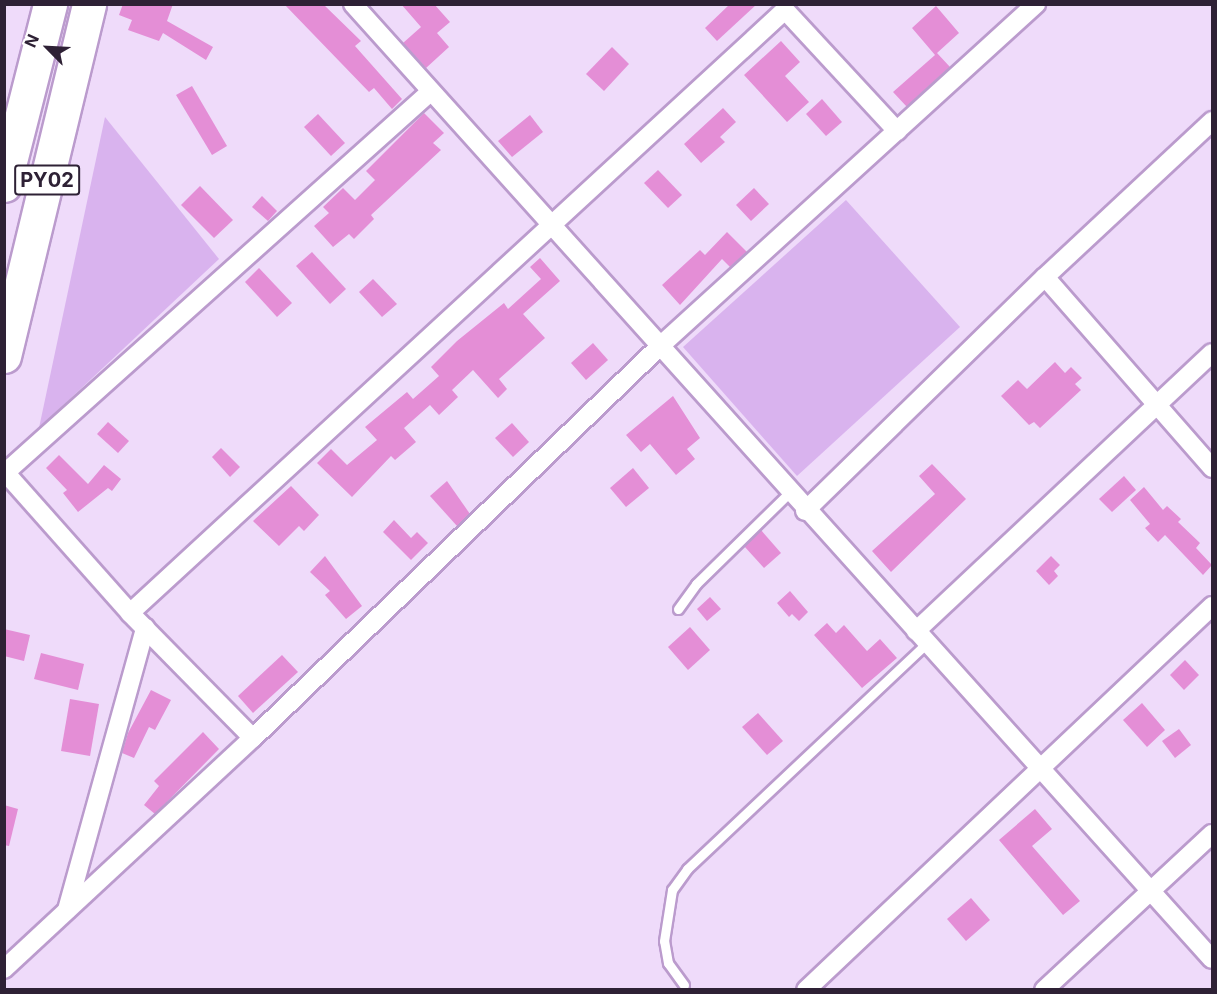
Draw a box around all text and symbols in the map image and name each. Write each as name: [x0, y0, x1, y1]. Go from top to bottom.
north arrow: [18, 18, 78, 78]
text: N: [20, 31, 43, 50]
road number: PY02: [14, 163, 80, 197]

